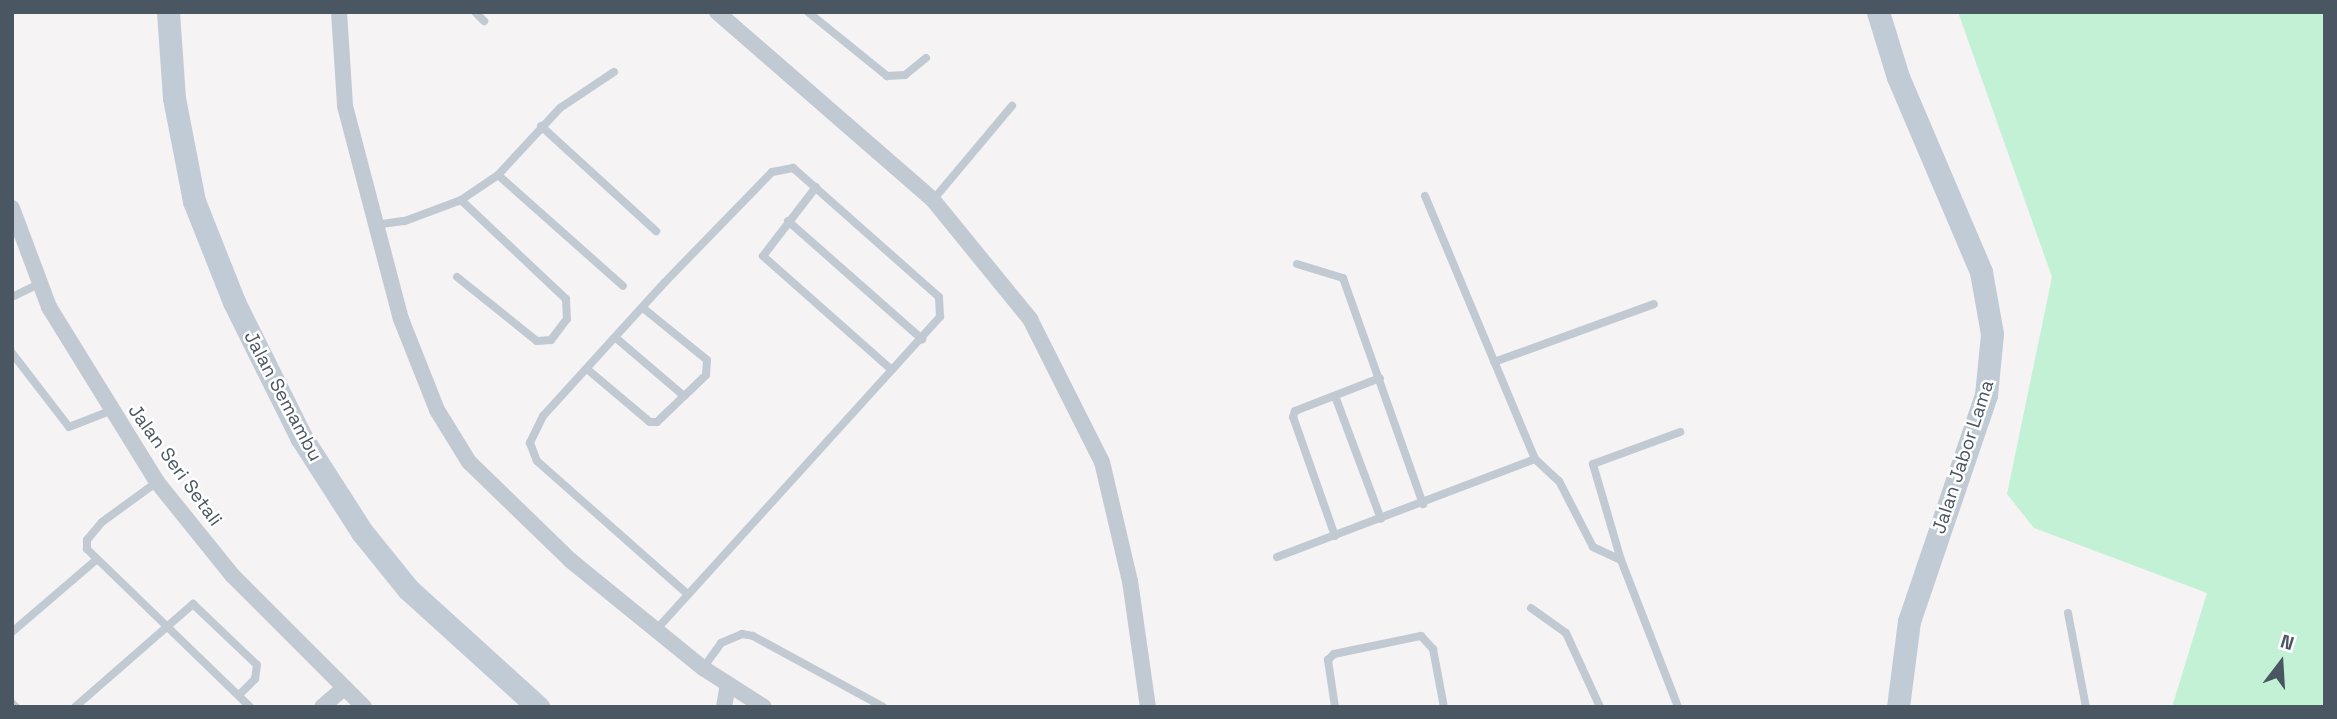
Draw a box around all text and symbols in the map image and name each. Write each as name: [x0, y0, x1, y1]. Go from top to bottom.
street label: Jalan Semambu: [239, 327, 327, 465]
street label: Jalan Jabor Lama: [1927, 377, 1999, 537]
street label: Jalan Seri Setali: [123, 400, 227, 530]
north arrow: [2246, 628, 2316, 698]
text: N: [2278, 629, 2297, 656]

